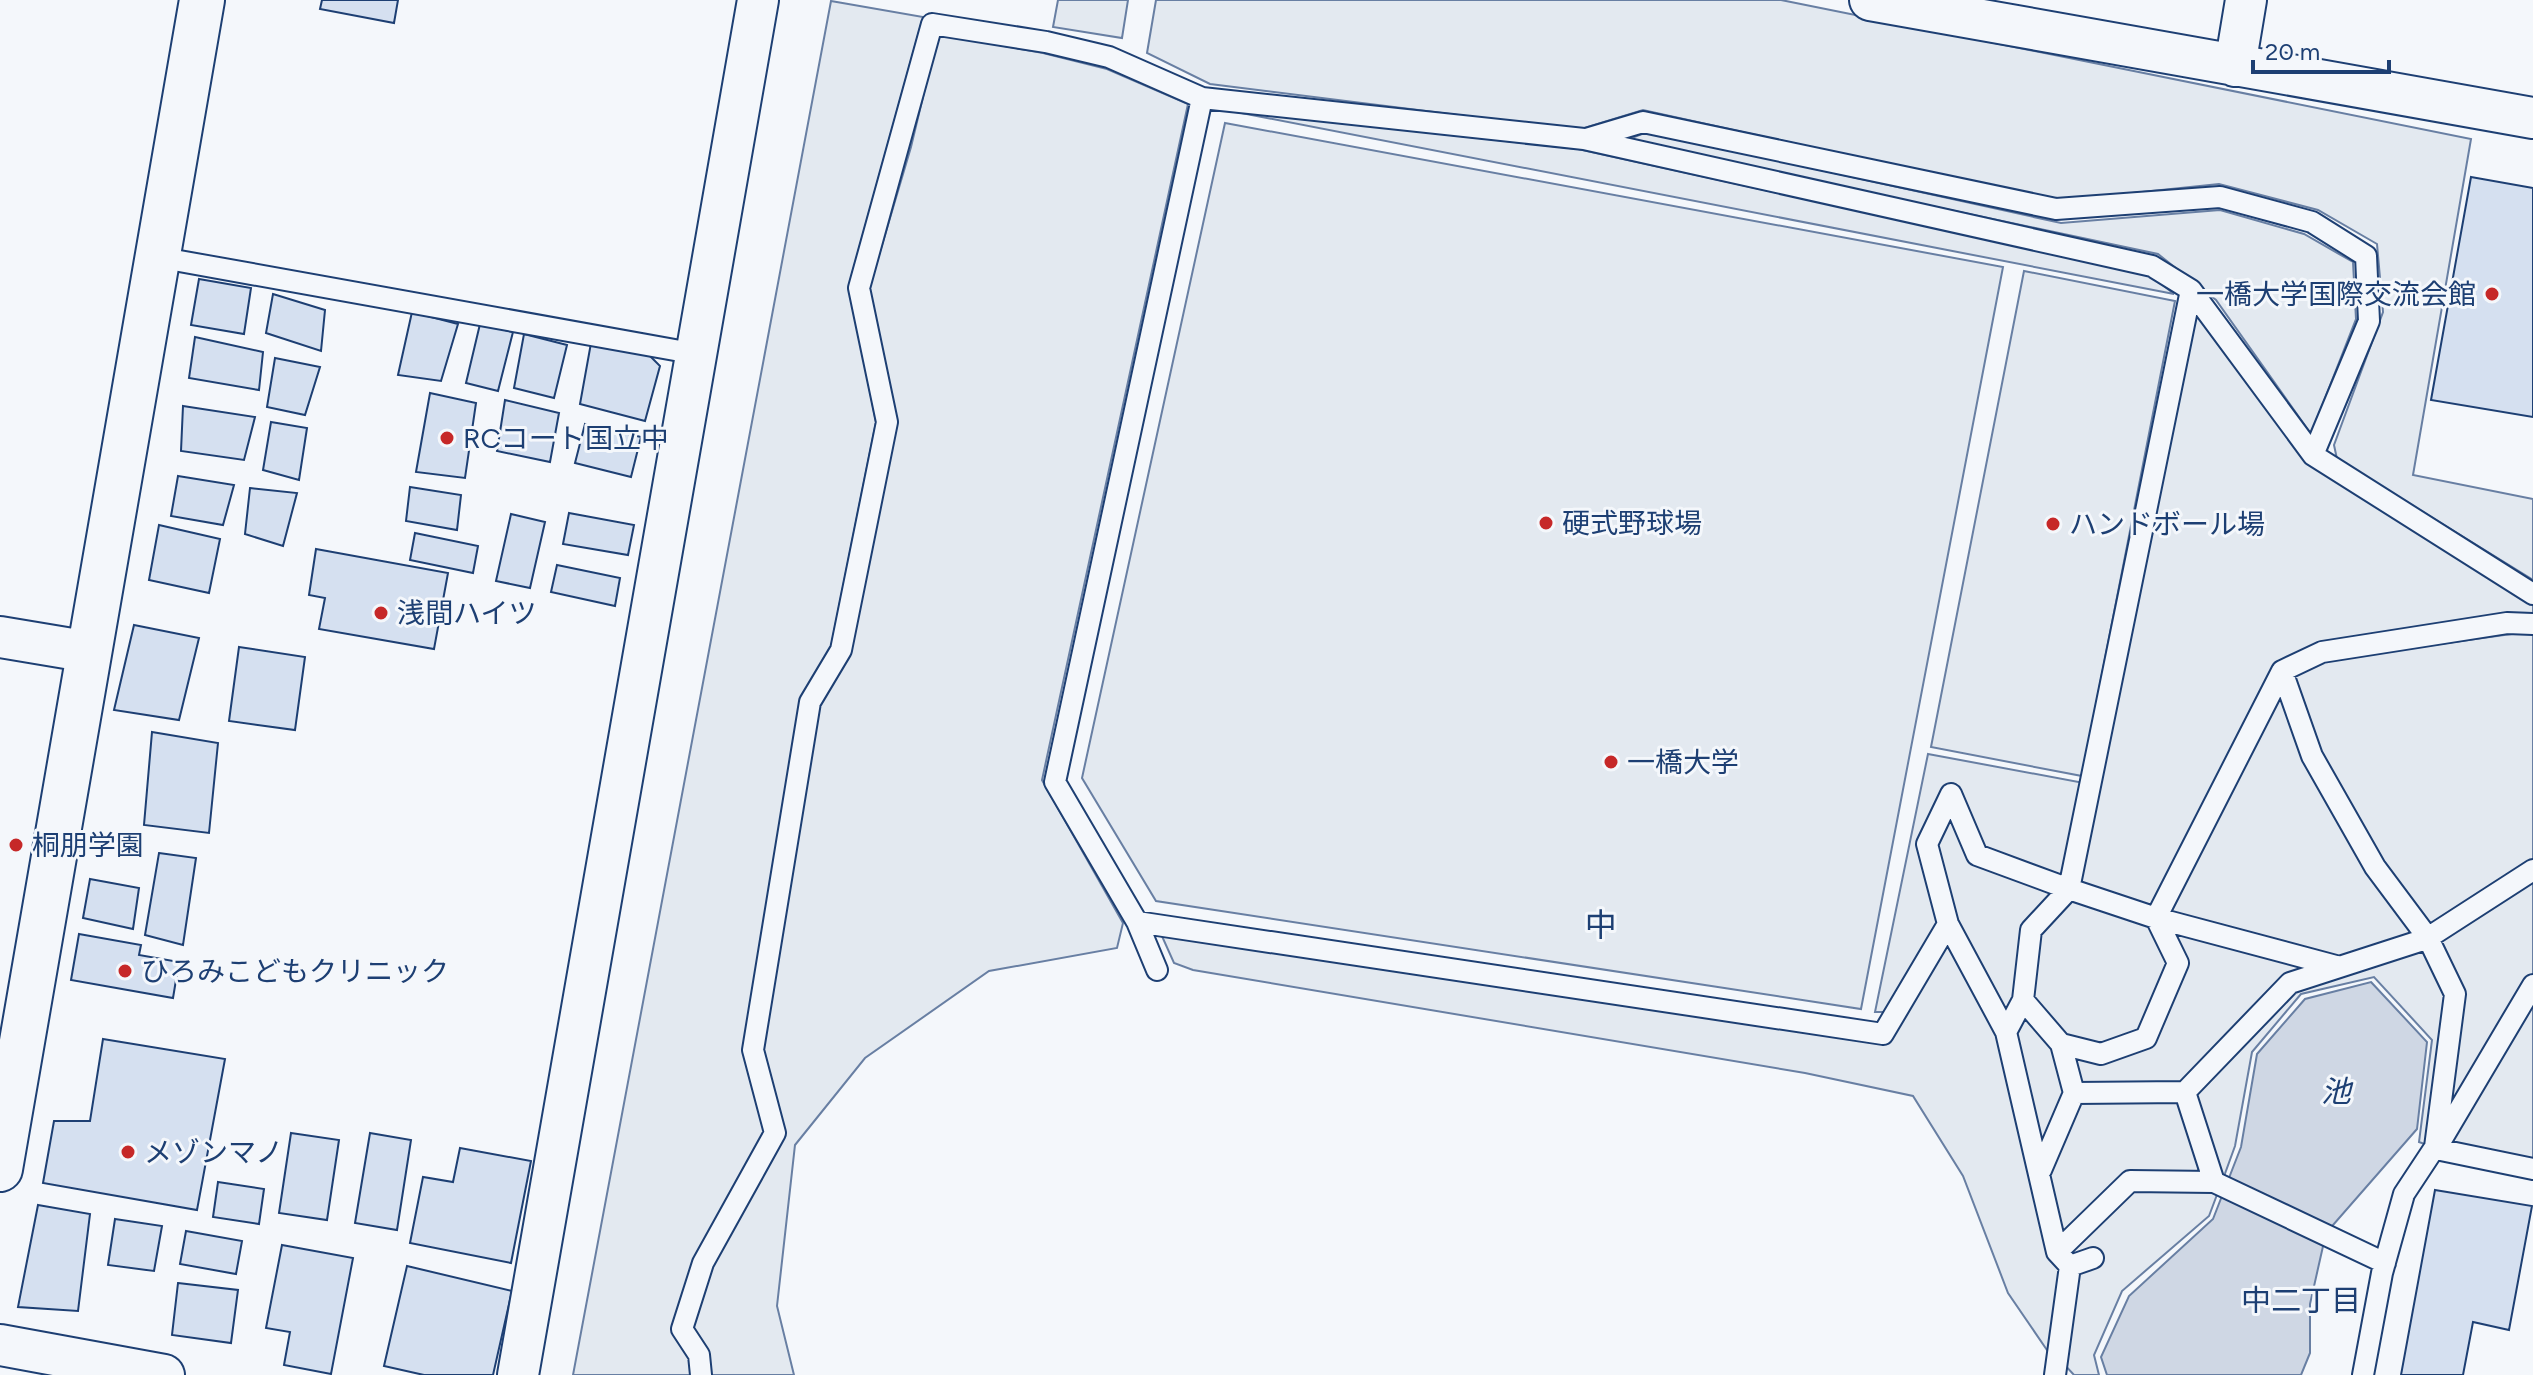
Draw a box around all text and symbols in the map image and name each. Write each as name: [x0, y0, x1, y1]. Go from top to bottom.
scale bar: [2253, 24, 2389, 74]
text: 20 m: [2265, 37, 2320, 66]
place label: 一橋大学国際交流会館: [2196, 277, 2476, 311]
marker: 一橋大学国際交流会館: [2483, 285, 2501, 303]
place label: RCコート国立中: [463, 421, 669, 455]
marker: RCコート国立中: [438, 429, 456, 447]
place label: 硬式野球場: [1562, 506, 1702, 540]
place label: ハンドボール場: [2069, 507, 2265, 541]
marker: 硬式野球場: [1537, 514, 1555, 532]
marker: ハンドボール場: [2044, 515, 2062, 533]
place label: 浅間ハイツ: [397, 596, 536, 630]
marker: 浅間ハイツ: [372, 604, 390, 622]
place label: 一橋大学: [1627, 745, 1739, 779]
marker: 一橋大学: [1602, 753, 1620, 771]
place label: 桐朋学園: [32, 828, 144, 862]
marker: 桐朋学園: [7, 836, 25, 854]
district label: 中: [1585, 906, 1617, 944]
place label: ひろみこどもクリニック: [141, 954, 449, 988]
marker: ひろみこどもクリニック: [116, 962, 134, 980]
water label: 池: [2321, 1073, 2354, 1110]
place label: メゾンマノ: [144, 1135, 283, 1169]
marker: メゾンマノ: [119, 1143, 137, 1161]
district label: 中二丁目: [2241, 1282, 2361, 1319]

